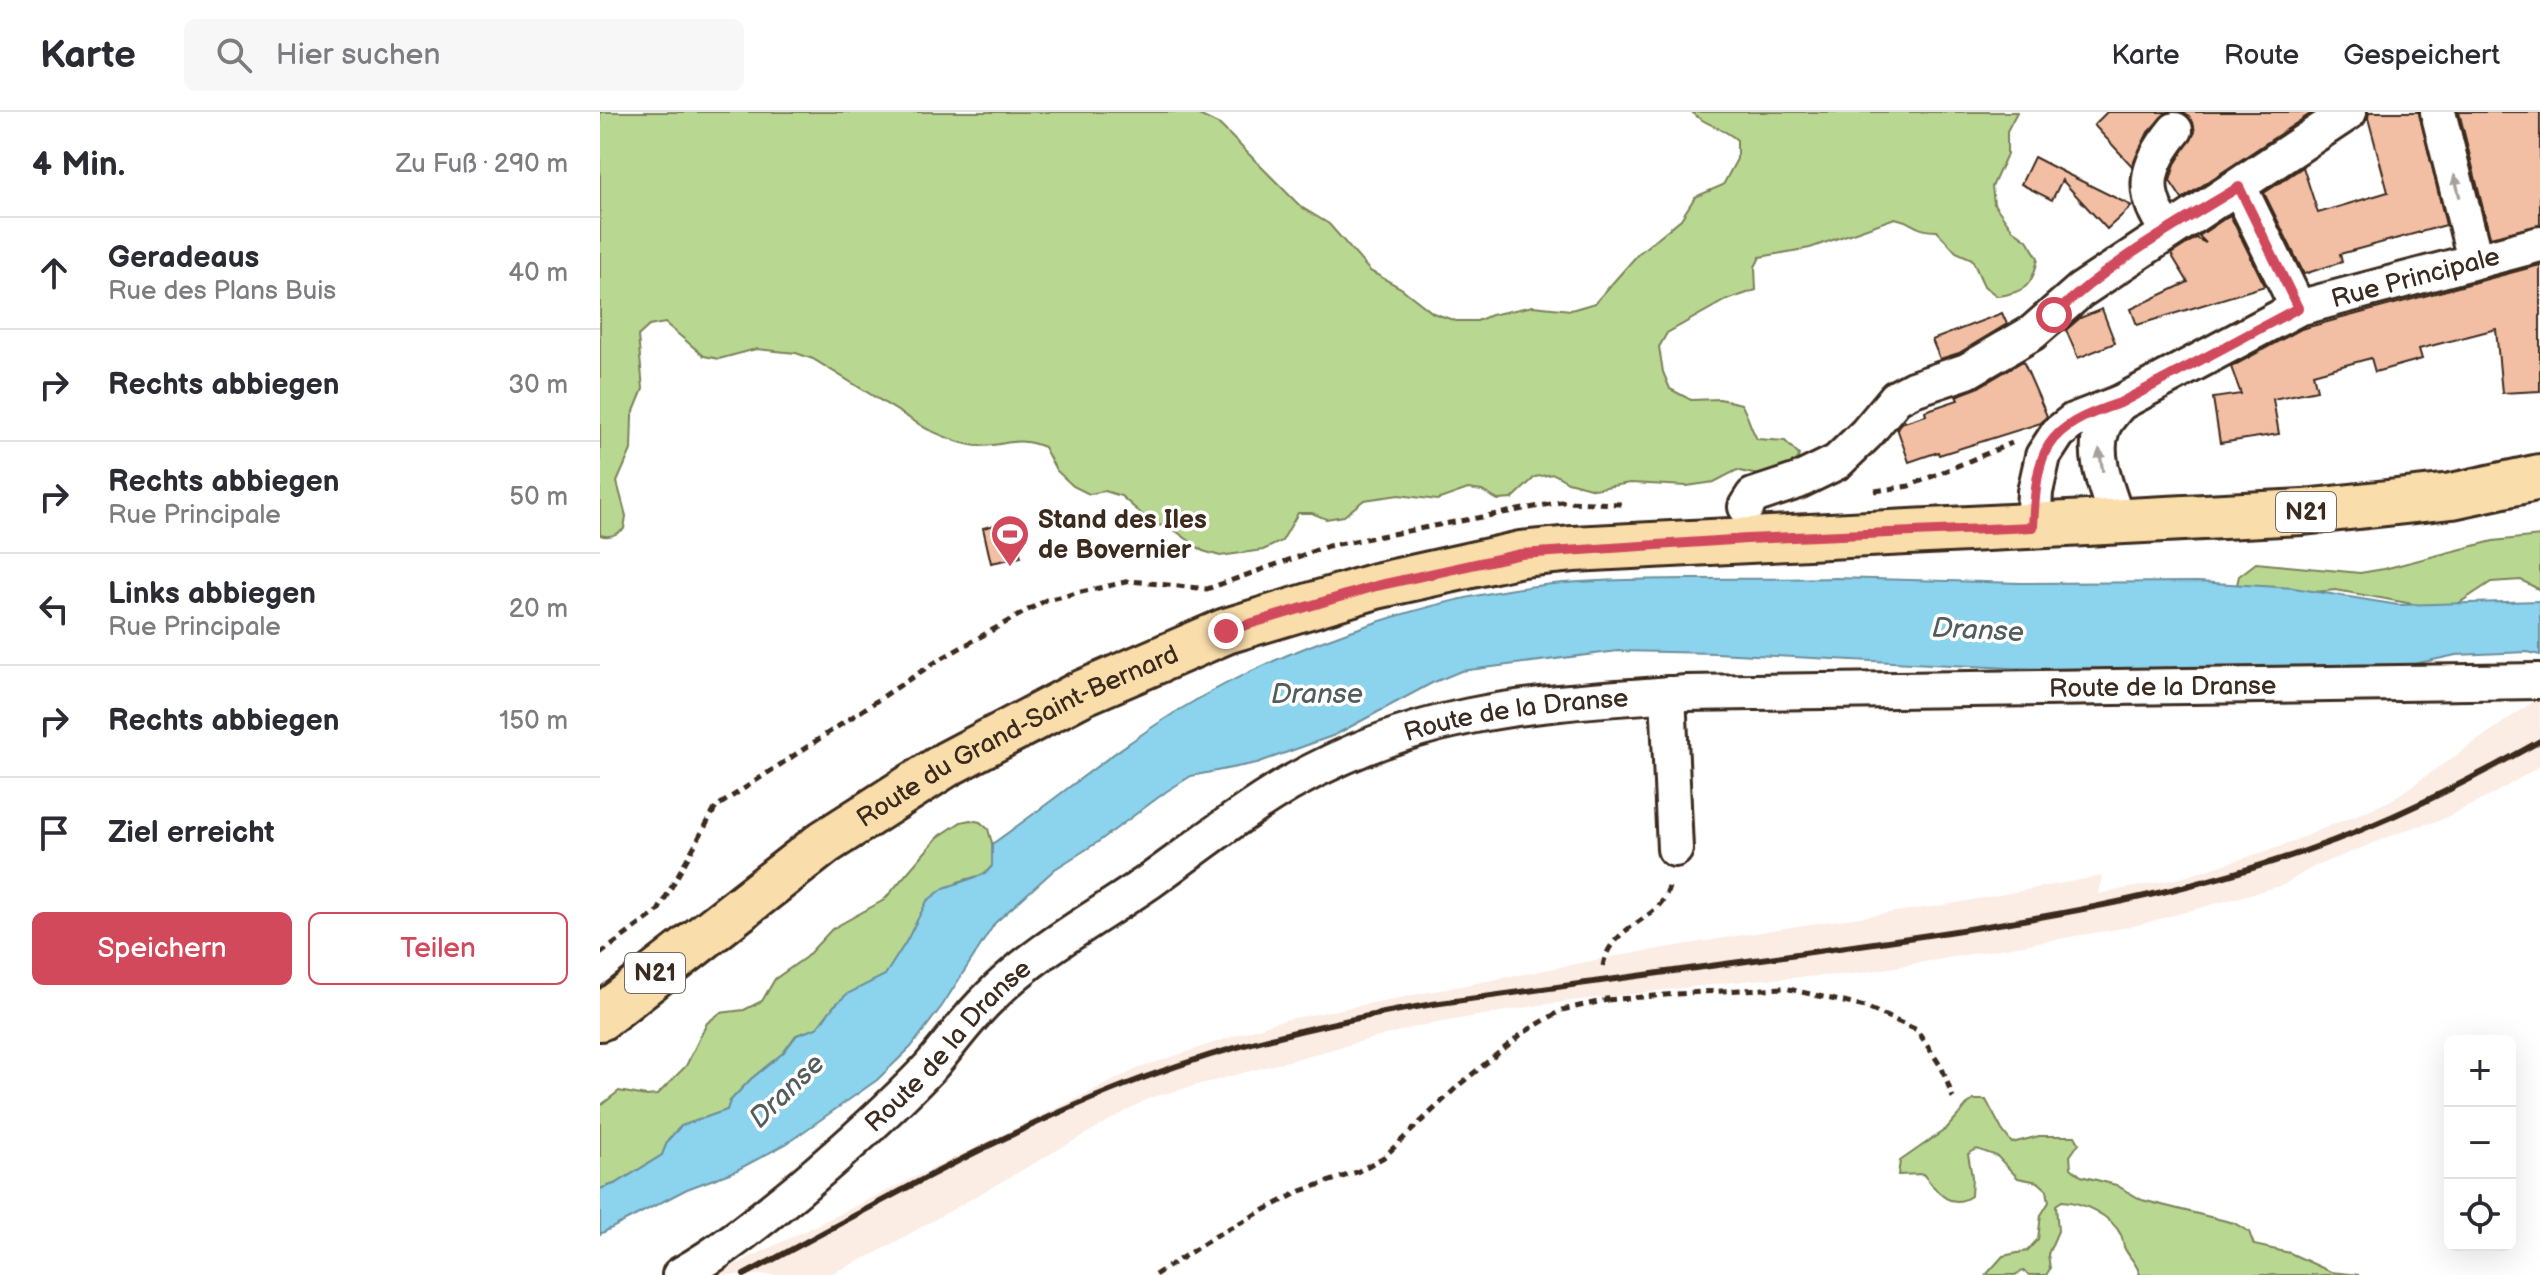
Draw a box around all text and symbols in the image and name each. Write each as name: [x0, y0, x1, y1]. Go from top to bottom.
search box: [184, 19, 744, 91]
text: Karte: [40, 33, 136, 78]
icon: search: [212, 33, 256, 77]
text: Hier suchen: [276, 37, 440, 73]
text: Karte: [2111, 39, 2180, 72]
text: Route: [2224, 39, 2299, 72]
text: Gespeichert: [2343, 39, 2500, 72]
text: 4 Min.: [32, 144, 125, 185]
text: Zu Fuß · 290 m: [396, 149, 568, 180]
one-way arrow: [2450, 174, 2462, 199]
text: Geradeaus: [108, 240, 259, 276]
street label: Rue Principale: [2328, 241, 2503, 316]
icon: ahead: [32, 251, 76, 295]
text: 40 m: [508, 258, 568, 289]
text: Rue des Plans Buis: [108, 276, 336, 307]
route start: [2036, 297, 2072, 333]
icon: right: [32, 363, 76, 407]
text: Rechts abbiegen: [108, 367, 340, 403]
text: 30 m: [508, 370, 568, 401]
one-way arrow: [2094, 448, 2107, 473]
text: Rechts abbiegen: [108, 464, 340, 500]
icon: right: [32, 475, 76, 519]
text: 50 m: [509, 482, 568, 513]
road number: N21: [2276, 492, 2336, 532]
text: Rue Principale: [108, 500, 281, 531]
place label: Stand des Iles de Bovernier: [1038, 505, 1207, 566]
sports icon: Stand des Iles de Bovernier: [989, 513, 1031, 568]
text: Links abbiegen: [108, 576, 316, 612]
icon: left: [32, 587, 76, 631]
text: 20 m: [509, 594, 568, 625]
text: Rue Principale: [108, 612, 281, 643]
water label: Dranse: [1931, 612, 2025, 649]
route end: [1208, 613, 1244, 649]
street label: Route du Grand-Saint-Bernard: [851, 639, 1183, 835]
street label: Route de la Dranse: [2049, 671, 2276, 705]
water label: Dranse: [1271, 678, 1363, 711]
street label: Route de la Dranse: [1400, 683, 1630, 749]
icon: right: [32, 699, 76, 743]
text: Rechts abbiegen: [108, 703, 340, 739]
text: 150 m: [499, 706, 568, 737]
icon: arrive: [32, 811, 76, 855]
text: Ziel erreicht: [108, 815, 275, 851]
button: Speichern: [32, 912, 292, 985]
button: Teilen: [308, 912, 568, 985]
road number: N21: [625, 953, 685, 993]
street label: Route de la Dranse: [859, 953, 1038, 1139]
map controls: [2444, 1035, 2516, 1251]
button: +: [2444, 1035, 2516, 1107]
water label: Dranse: [742, 1047, 832, 1135]
button: −: [2444, 1107, 2516, 1179]
button: locate: [2444, 1179, 2516, 1251]

